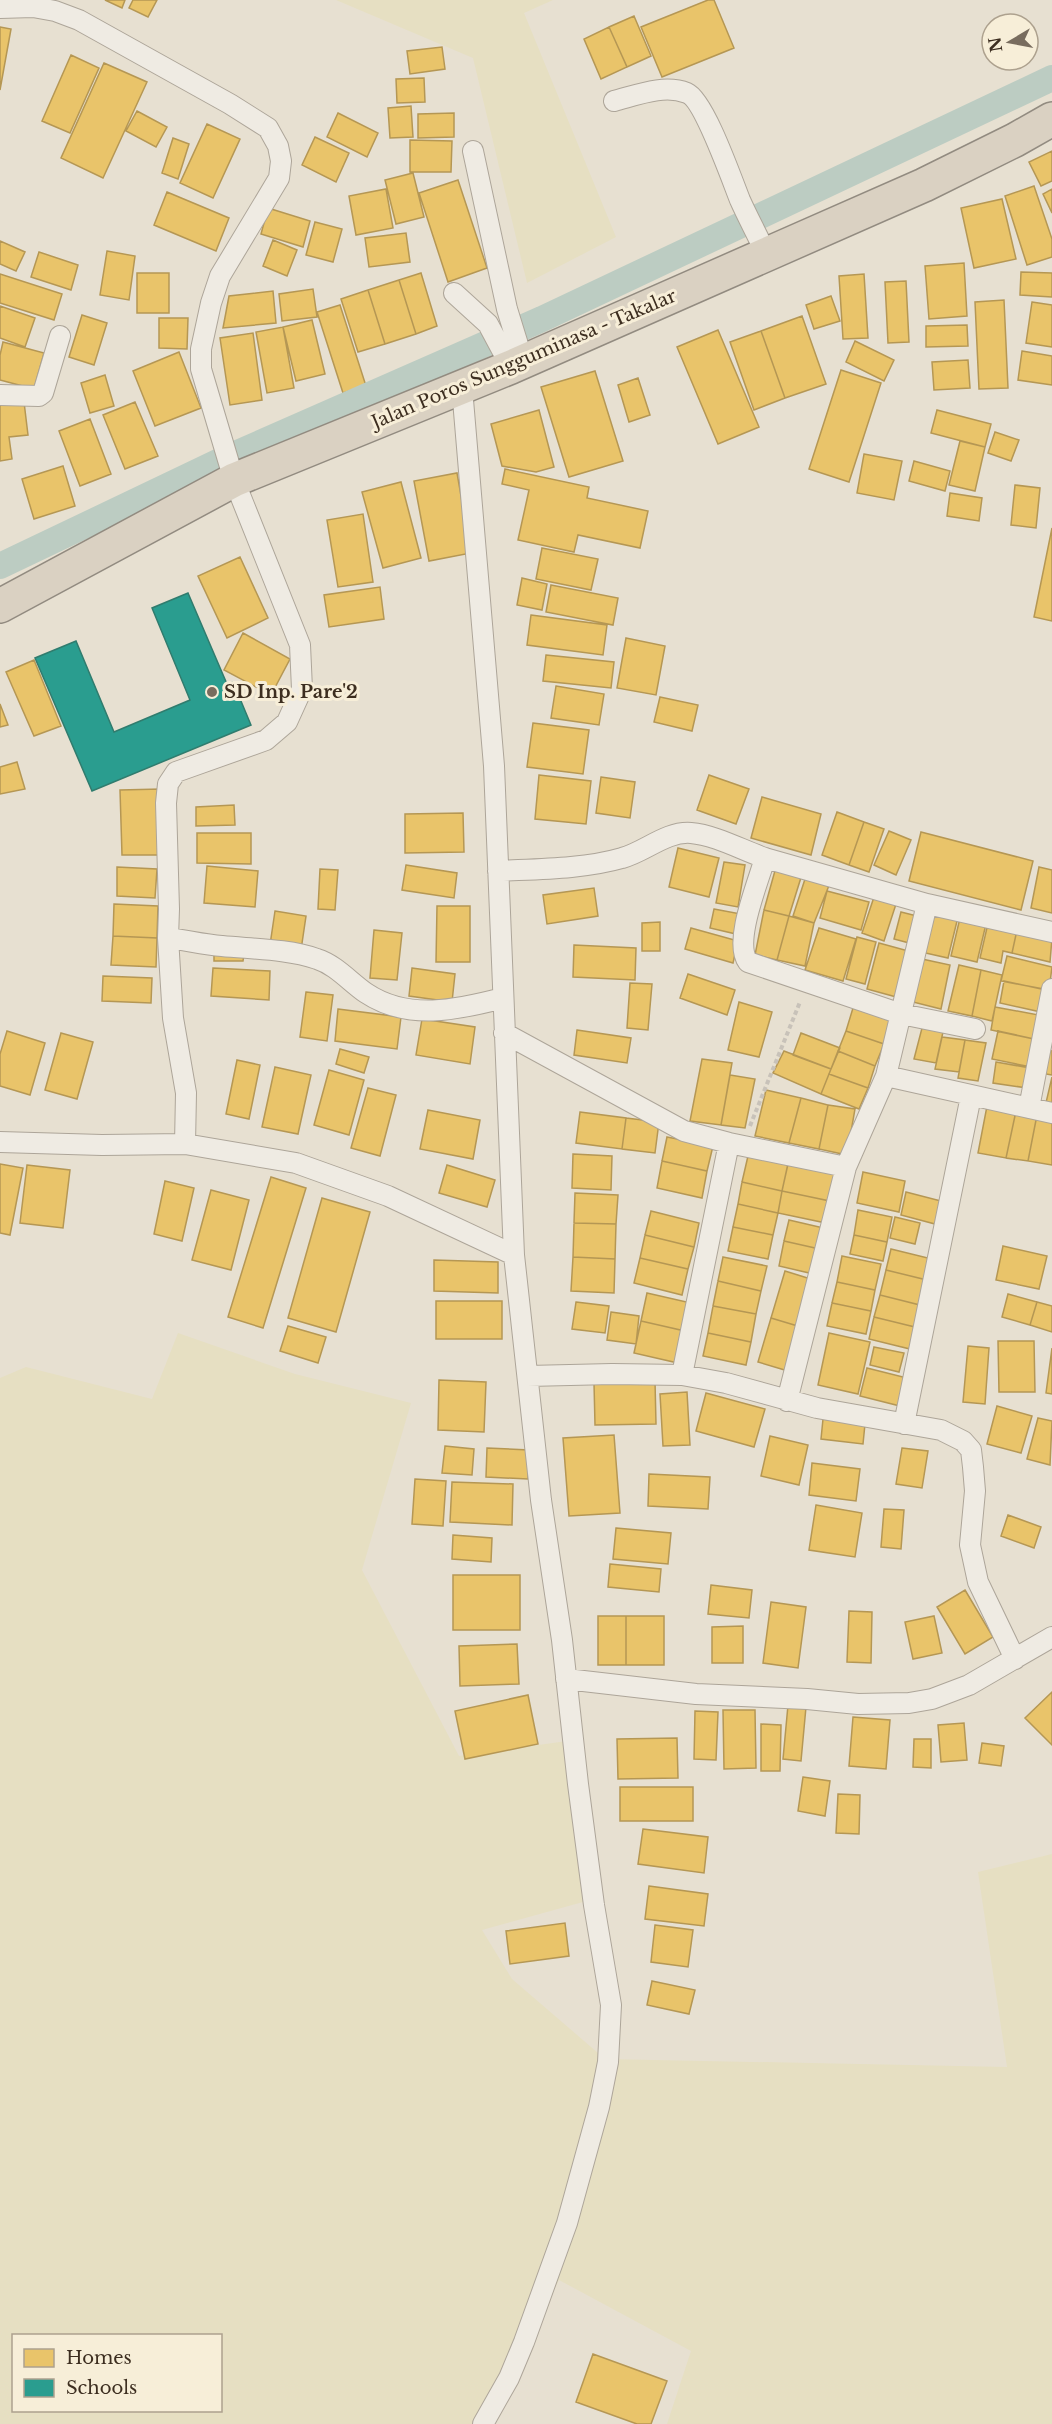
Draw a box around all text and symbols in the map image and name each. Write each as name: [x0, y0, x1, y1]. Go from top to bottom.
north arrow: [980, 12, 1040, 72]
text: N: [984, 35, 1006, 54]
street label: Jalan Poros Sungguminasa - Takalar: [367, 285, 680, 434]
place label: SD Inp. Pare'2: [224, 681, 358, 703]
marker: SD Inp. Pare'2: [205, 685, 219, 699]
legend: [12, 2334, 222, 2412]
text: Homes: [66, 2347, 132, 2369]
text: Schools: [66, 2377, 137, 2399]

